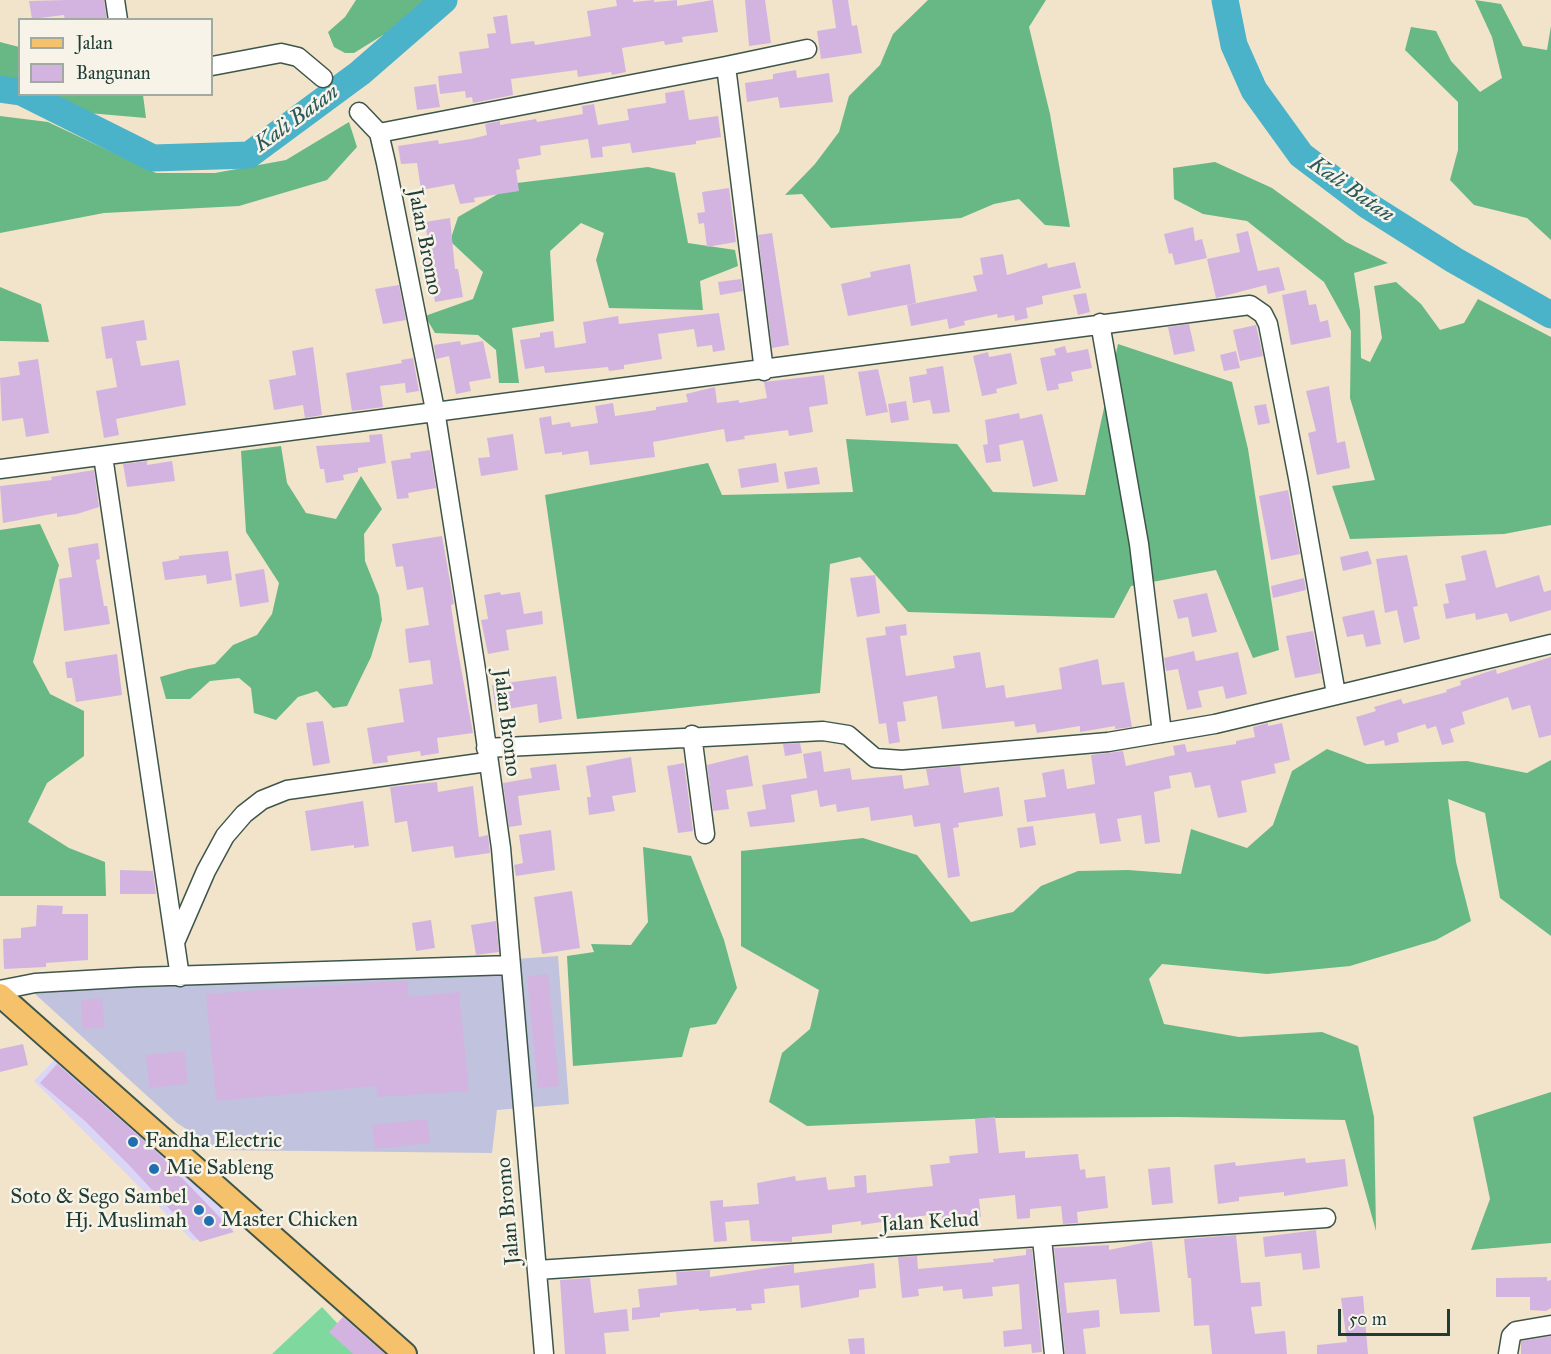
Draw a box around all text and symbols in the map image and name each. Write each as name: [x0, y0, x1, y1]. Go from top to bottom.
legend: [18, 18, 213, 96]
text: Jalan: [76, 32, 113, 54]
text: Bangunan: [76, 62, 151, 84]
water label: Kali Batan: [250, 80, 344, 158]
water label: Kali Batan: [1303, 151, 1399, 229]
street label: Jalan Bromo: [401, 187, 447, 297]
street label: Jalan Bromo: [487, 668, 525, 778]
place label: Fandha Electric: [145, 1129, 282, 1155]
marker: Fandha Electric: [126, 1135, 140, 1149]
place label: Mie Sableng: [166, 1156, 273, 1182]
street label: Jalan Bromo: [492, 1156, 526, 1266]
marker: Mie Sableng: [147, 1162, 161, 1176]
place label: Soto & Sego Sambel Hj. Muslimah: [10, 1185, 187, 1235]
marker: Soto & Sego Sambel Hj. Muslimah: [192, 1203, 206, 1217]
place label: Master Chicken: [221, 1208, 358, 1234]
street label: Jalan Kelud: [880, 1208, 980, 1238]
marker: Master Chicken: [202, 1214, 216, 1228]
scale bar: [1341, 1297, 1454, 1335]
text: 50 m: [1349, 1308, 1387, 1330]

